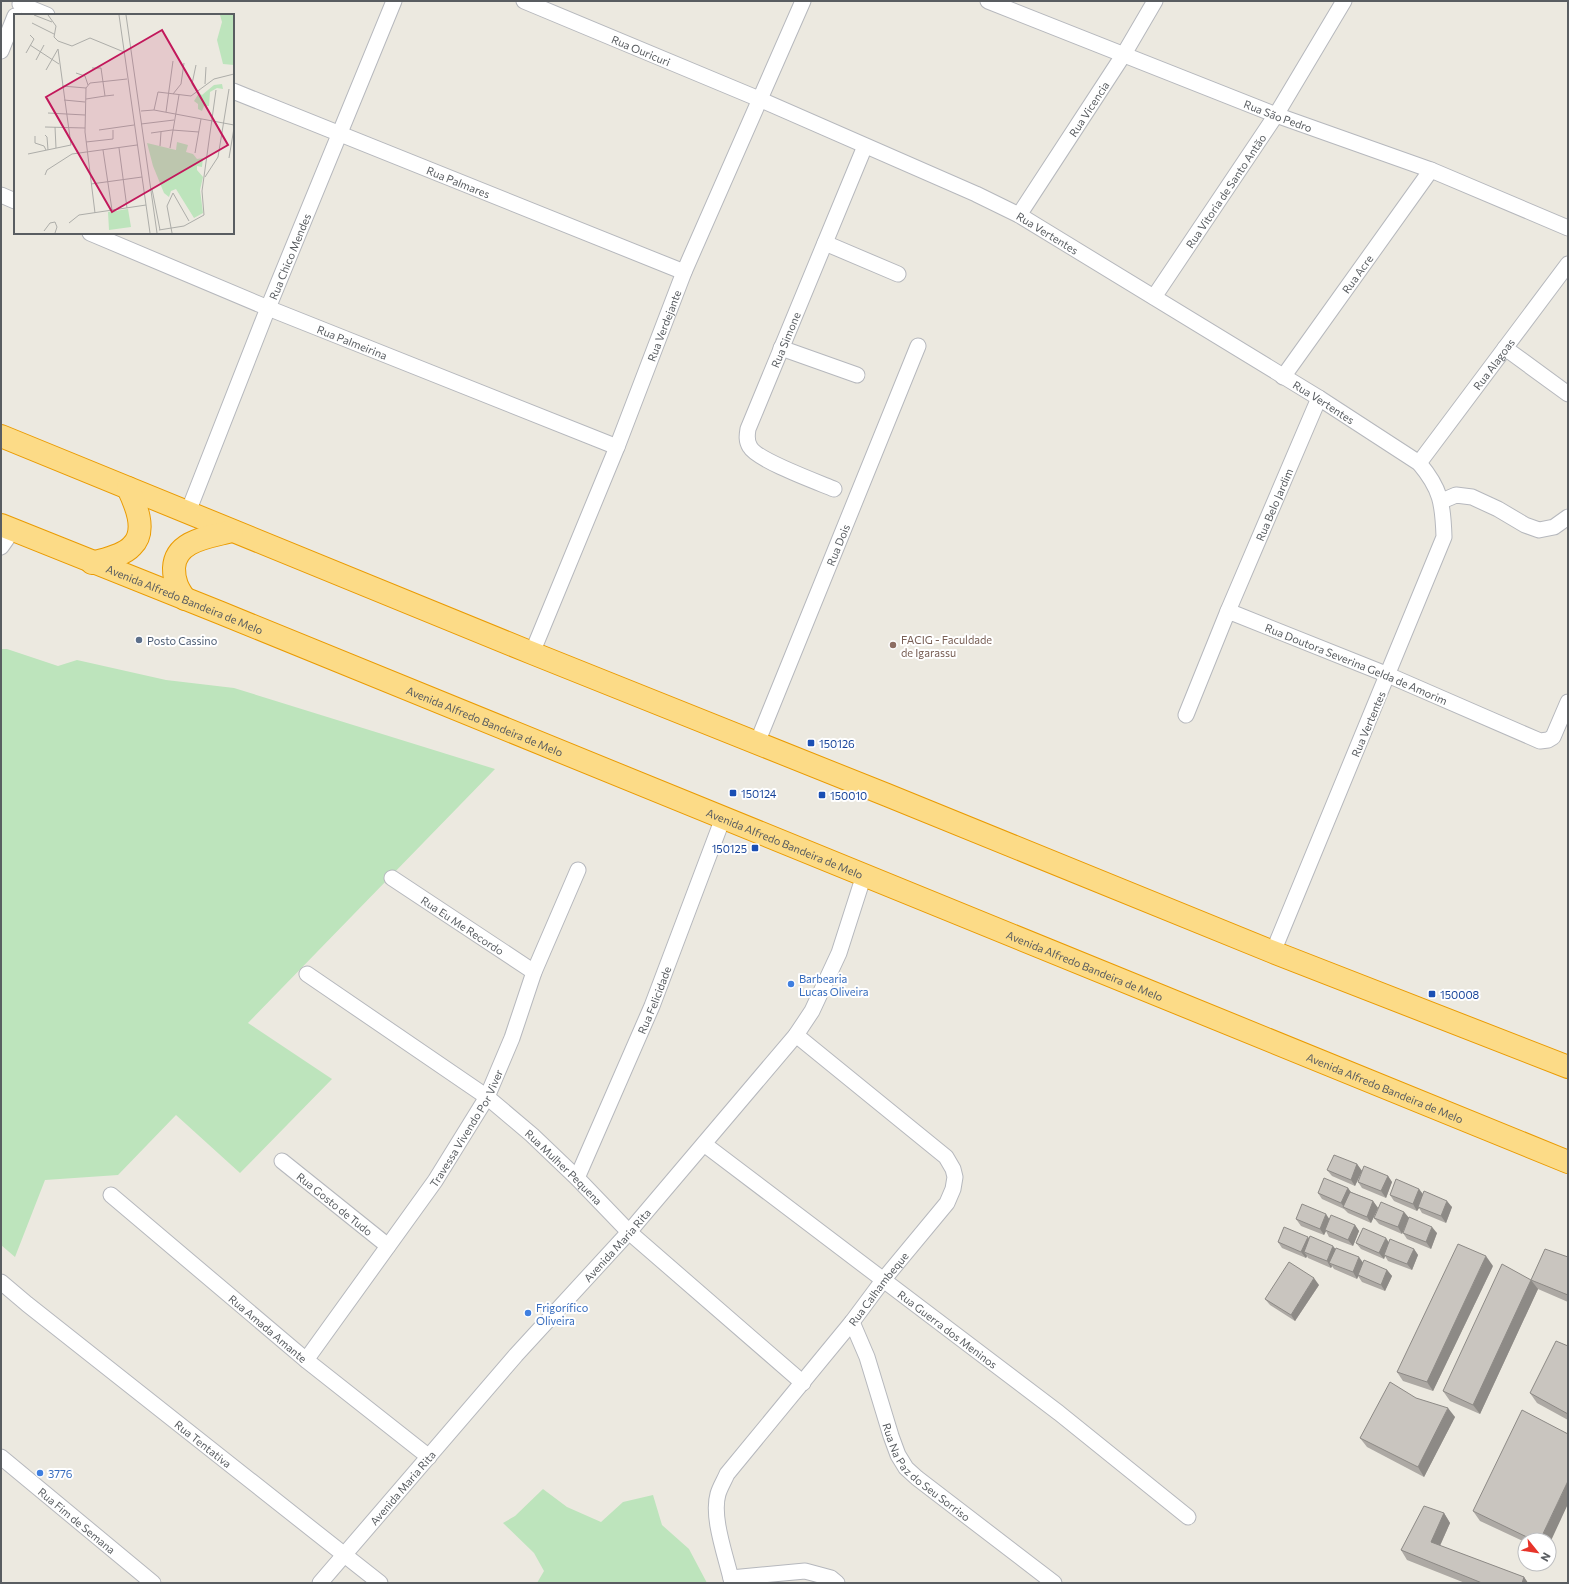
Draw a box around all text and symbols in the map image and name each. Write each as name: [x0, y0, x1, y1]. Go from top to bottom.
inset map: [14, 14, 234, 234]
street label: Rua Ouricuri: [610, 32, 673, 68]
street label: Rua Vicencia: [1066, 79, 1111, 139]
street label: Rua São Pedro: [1242, 97, 1315, 134]
street label: Rua Vitoria de Santo Antão: [1182, 131, 1268, 250]
street label: Rua Palmares: [425, 163, 492, 200]
street label: Rua Vertentes: [1014, 209, 1081, 256]
street label: Rua Chico Mendes: [266, 211, 313, 301]
street label: Rua Acre: [1339, 252, 1375, 295]
street label: Rua Verdejante: [644, 288, 683, 363]
street label: Rua Simone: [768, 310, 802, 369]
street label: Rua Palmeirina: [315, 322, 389, 361]
street label: Rua Alagoas: [1470, 336, 1517, 392]
street label: Rua Vertentes: [1291, 377, 1357, 426]
street label: Rua Belo Jardim: [1252, 466, 1295, 543]
street label: Rua Dois: [823, 522, 852, 567]
street label: Avenida Alfredo Bandeira de Melo: [104, 561, 266, 636]
street label: Rua Doutora Severina Gelda de Amorim: [1263, 620, 1450, 707]
place label: FACIG - Faculdade de Igarassu: [901, 633, 992, 659]
place label: Posto Cassino: [147, 634, 218, 647]
marker: Posto Cassino: [134, 635, 144, 645]
marker: FACIG - Faculdade de Igarassu: [888, 640, 898, 650]
street label: Avenida Alfredo Bandeira de Melo: [405, 683, 566, 758]
street label: Rua Vertentes: [1348, 689, 1388, 759]
place label: 150126: [819, 737, 855, 750]
marker: 150126: [806, 738, 816, 748]
place label: 150124: [741, 787, 777, 800]
marker: 150124: [728, 788, 738, 798]
place label: 150010: [830, 789, 867, 802]
marker: 150010: [817, 790, 827, 800]
street label: Avenida Alfredo Bandeira de Melo: [705, 805, 866, 881]
place label: 150125: [712, 842, 747, 855]
marker: 150125: [750, 843, 760, 853]
street label: Rua Eu Me Recordo: [419, 893, 507, 957]
street label: Avenida Alfredo Bandeira de Melo: [1005, 927, 1166, 1003]
street label: Rua Felicidade: [634, 964, 673, 1036]
place label: Barbearia Lucas Oliveira: [799, 972, 868, 998]
marker: Barbearia Lucas Oliveira: [786, 979, 796, 989]
place label: 150008: [1440, 988, 1480, 1001]
marker: 150008: [1427, 989, 1437, 999]
street label: Avenida Alfredo Bandeira de Melo: [1305, 1050, 1466, 1125]
street label: Travessa Vivendo Por Viver: [426, 1067, 505, 1189]
street label: Rua Mulher Pequena: [523, 1126, 605, 1207]
street label: Rua Gosto de Tudo: [295, 1169, 376, 1238]
street label: Avenida Maria Rita: [581, 1206, 653, 1284]
street label: Rua Calhambeque: [845, 1249, 911, 1328]
street label: Rua Guerra dos Meninos: [896, 1287, 1000, 1371]
street label: Rua Amada Amante: [227, 1291, 310, 1365]
place label: Frigorífico Oliveira: [536, 1301, 589, 1327]
marker: Frigorífico Oliveira: [523, 1308, 533, 1318]
street label: Rua Tentativa: [173, 1417, 234, 1470]
street label: Rua Na Paz do Seu Sorriso: [881, 1421, 973, 1523]
street label: Avenida Maria Rita: [367, 1448, 438, 1527]
place label: 3776: [48, 1467, 73, 1480]
marker: 3776: [35, 1468, 45, 1478]
street label: Rua Fim de Semana: [36, 1484, 118, 1556]
north arrow: [1517, 1532, 1557, 1572]
text: N: [1538, 1550, 1554, 1564]

